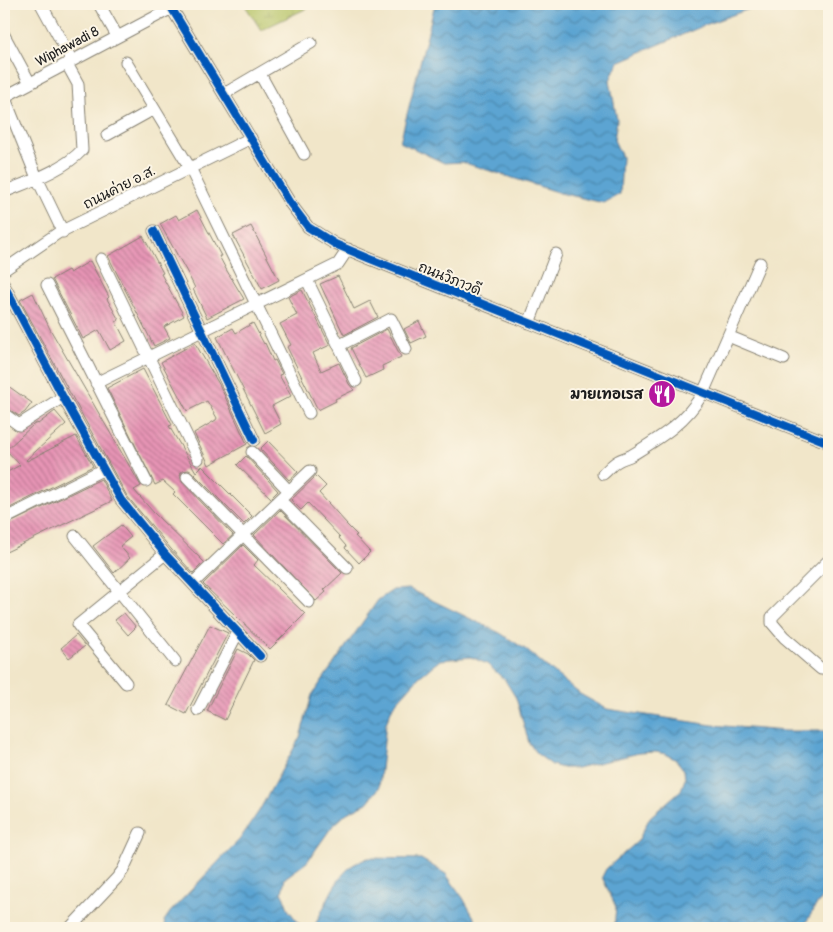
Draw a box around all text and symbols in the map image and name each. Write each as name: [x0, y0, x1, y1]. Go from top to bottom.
street label: Wiphawadi 8: [33, 23, 102, 70]
street label: ถนนค่าย อ.ส.: [80, 162, 158, 213]
street label: ถนนวิภาวดี: [416, 258, 484, 299]
restaurant icon: มายเทอเรส: [647, 379, 677, 409]
place label: มายเทอเรส: [570, 386, 644, 403]

